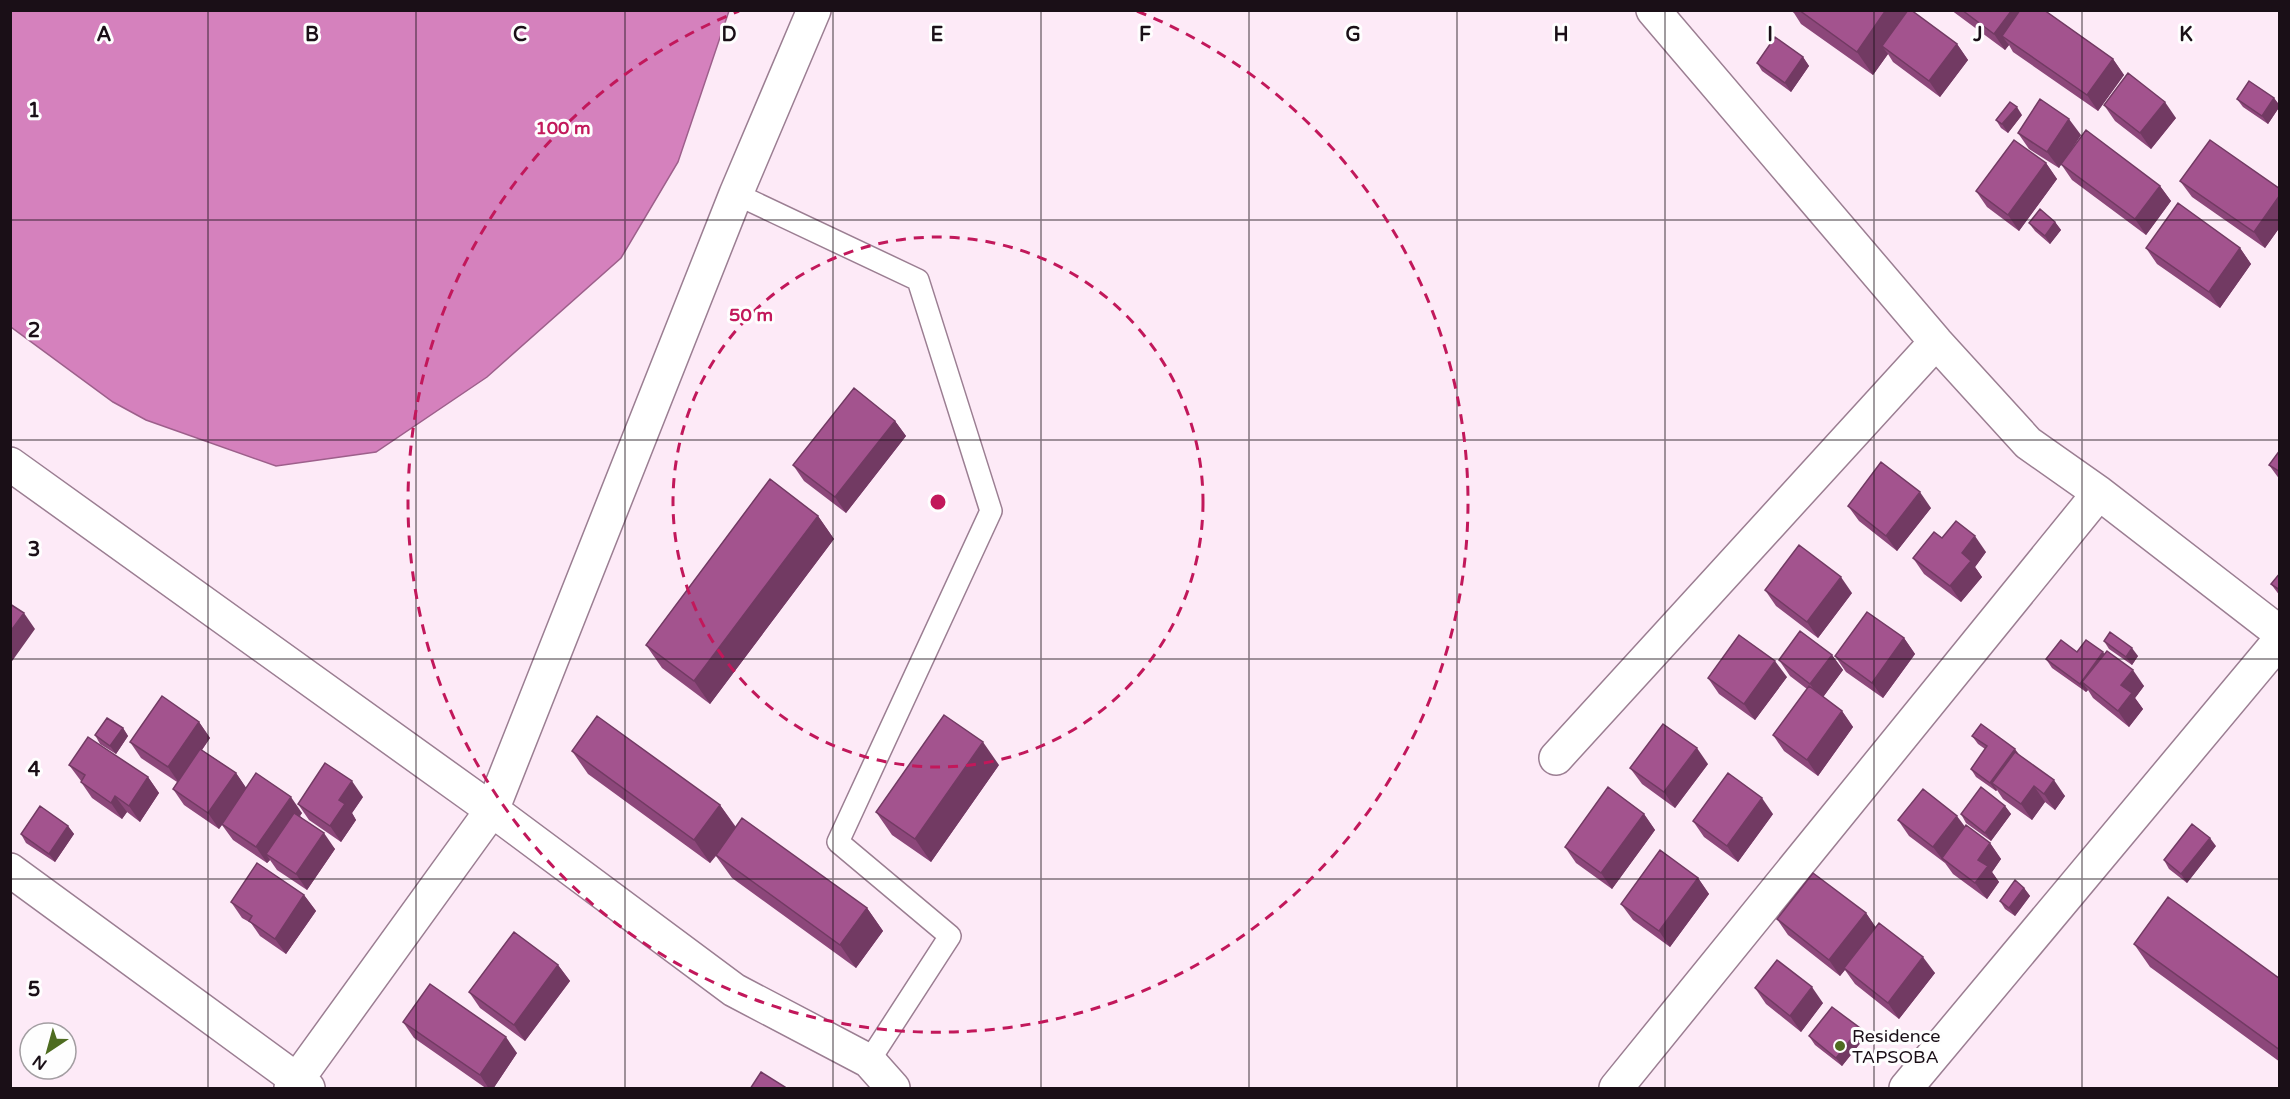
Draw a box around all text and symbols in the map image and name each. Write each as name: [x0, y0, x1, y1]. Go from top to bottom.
text: A: [97, 23, 112, 47]
text: B: [305, 23, 319, 47]
text: C: [513, 23, 527, 47]
text: D: [721, 23, 737, 47]
text: E: [931, 23, 944, 47]
text: F: [1139, 23, 1151, 47]
text: G: [1345, 23, 1361, 47]
text: H: [1553, 23, 1569, 47]
text: I: [1767, 23, 1773, 47]
text: J: [1972, 23, 1983, 47]
text: K: [2179, 23, 2193, 47]
text: 1: [28, 99, 40, 123]
text: 100 m: [535, 117, 591, 139]
text: 50 m: [729, 304, 773, 326]
text: 2: [28, 319, 40, 343]
centre of rings: [928, 492, 948, 512]
text: 3: [28, 538, 40, 562]
text: 4: [28, 758, 41, 782]
text: 5: [28, 978, 40, 1002]
north arrow: [18, 1021, 78, 1081]
place label: Residence TAPSOBA: [1852, 1025, 1940, 1068]
marker: Residence TAPSOBA: [1833, 1039, 1847, 1053]
text: N: [29, 1050, 51, 1074]

